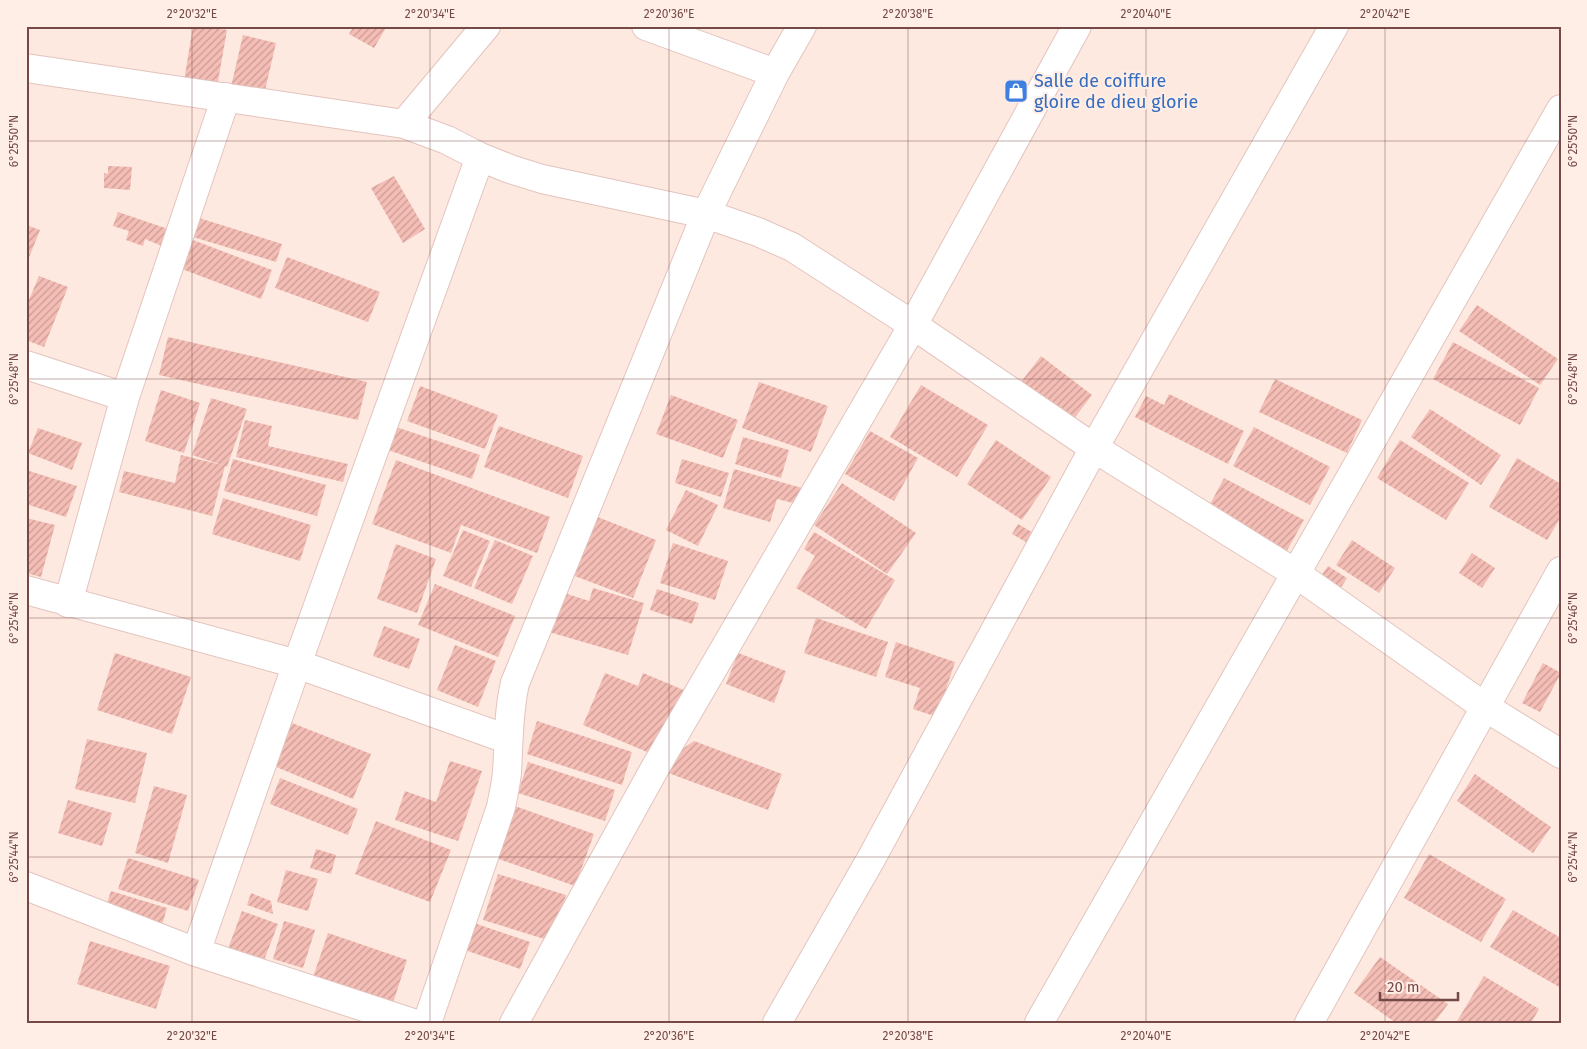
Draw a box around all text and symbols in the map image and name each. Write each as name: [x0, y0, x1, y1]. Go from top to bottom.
text: 2°20'32"E: [167, 7, 217, 21]
text: 2°20'34"E: [405, 7, 455, 21]
text: 2°20'36"E: [644, 7, 694, 21]
text: 2°20'38"E: [883, 7, 934, 21]
text: 2°20'40"E: [1120, 7, 1172, 21]
text: 2°20'42"E: [1360, 7, 1410, 21]
place label: Salle de coiffure gloire de dieu glorie: [1034, 70, 1198, 113]
shop icon: Salle de coiffure gloire de dieu glorie: [1003, 78, 1029, 104]
text: 6°25'50"N: [7, 115, 21, 167]
text: 6°25'50"N: [1566, 115, 1580, 167]
text: 6°25'48"N: [7, 353, 21, 405]
text: 6°25'48"N: [1566, 353, 1580, 405]
text: 6°25'46"N: [7, 592, 21, 644]
text: 6°25'46"N: [1566, 592, 1580, 644]
text: 6°25'44"N: [7, 831, 21, 883]
text: 6°25'44"N: [1566, 831, 1580, 883]
scale bar: [1380, 969, 1457, 1001]
text: 20 m: [1387, 978, 1420, 996]
text: 2°20'32"E: [167, 1029, 217, 1043]
text: 2°20'34"E: [405, 1029, 455, 1043]
text: 2°20'36"E: [644, 1029, 694, 1043]
text: 2°20'38"E: [883, 1029, 934, 1043]
text: 2°20'40"E: [1120, 1029, 1172, 1043]
text: 2°20'42"E: [1360, 1029, 1410, 1043]

